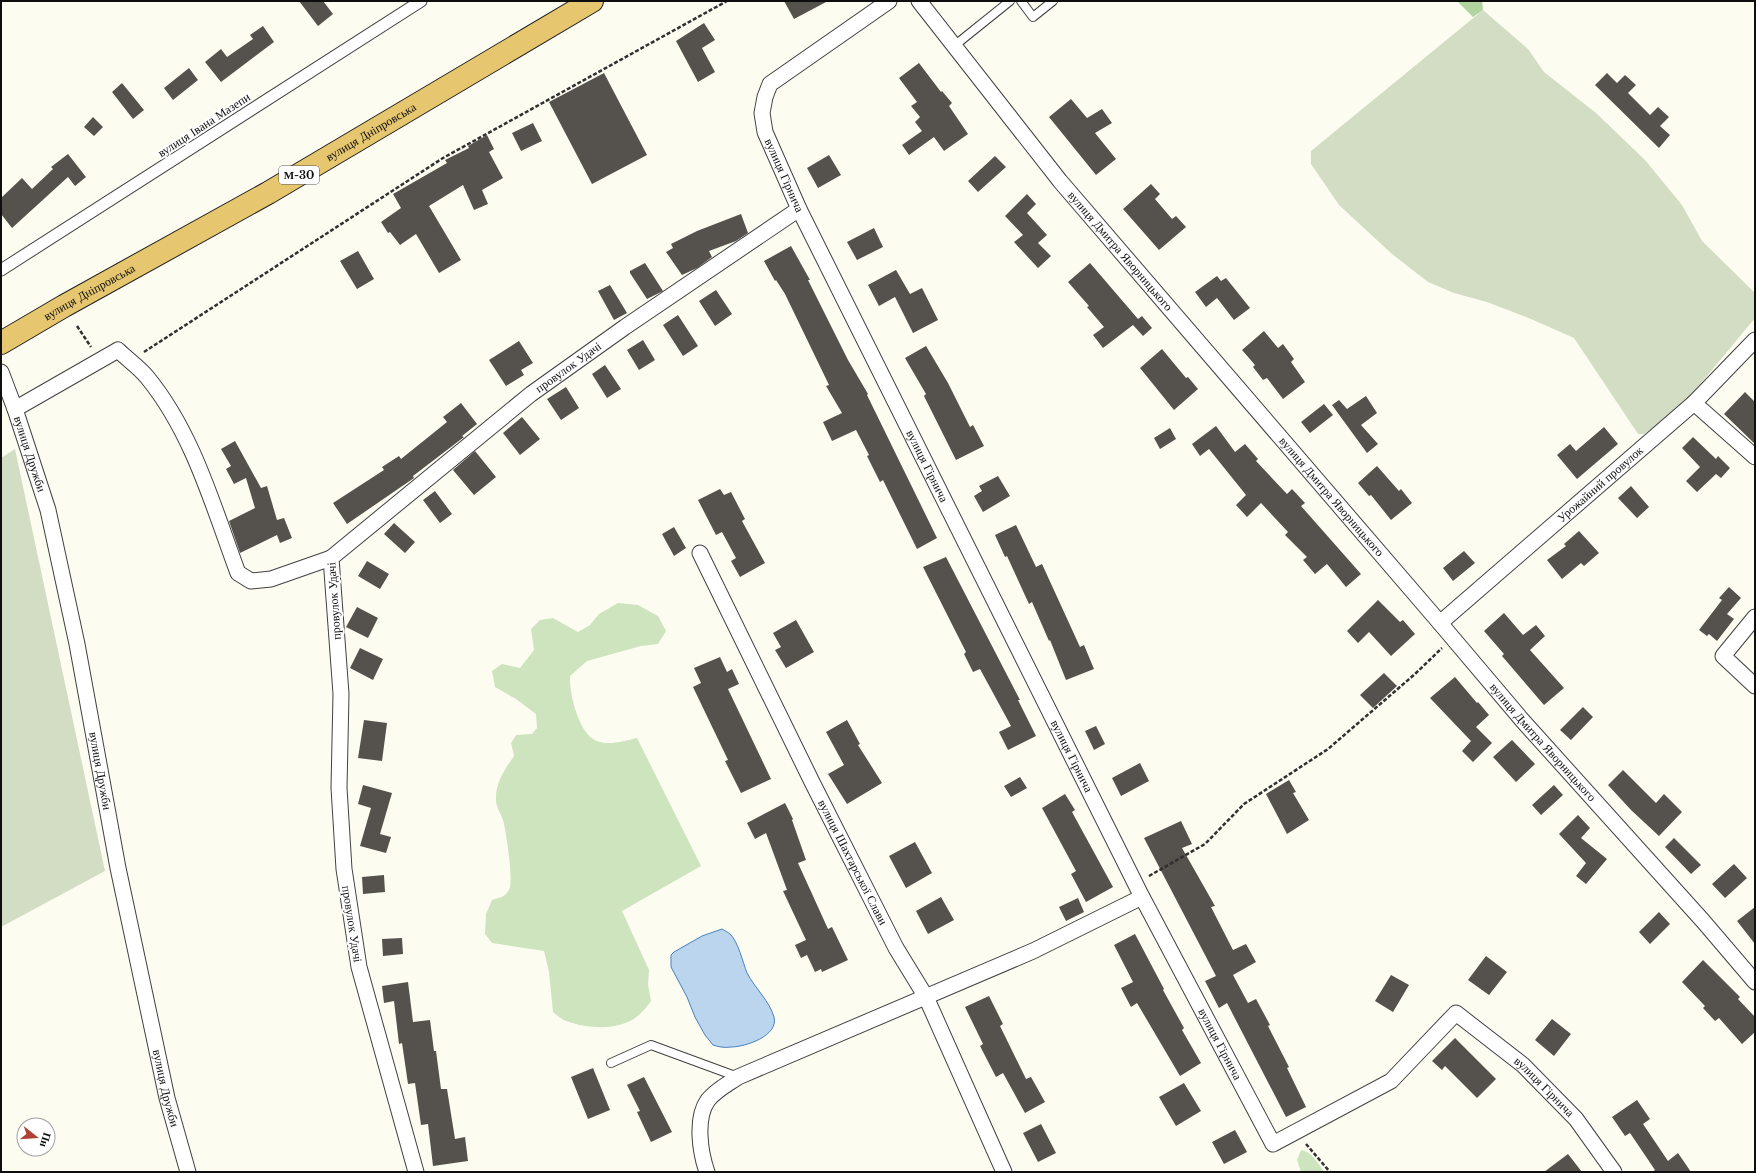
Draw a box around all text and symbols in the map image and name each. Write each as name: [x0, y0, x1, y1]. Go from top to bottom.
street label: вулиця Івана Мазепи: [155, 89, 253, 160]
street label: вулиця Дніпровська: [323, 99, 419, 164]
street label: вулиця Гірнича: [762, 136, 808, 215]
road number: М-30: [279, 166, 319, 184]
street label: вулиця Дмитра Яворницького: [1065, 188, 1176, 314]
street label: вулиця Дніпровська: [41, 260, 138, 323]
street label: провулок Удачі: [532, 338, 605, 396]
street label: вулиця Дружби: [11, 414, 50, 494]
street label: вулиця Гірнича: [903, 427, 952, 505]
street label: вулиця Дмитра Яворницького: [1276, 433, 1387, 559]
street label: Урожайний провулок: [1554, 442, 1646, 525]
street label: провулок Удачі: [323, 561, 344, 640]
street label: вулиця Дмитра Яворницького: [1487, 680, 1600, 804]
street label: вулиця Гірнича: [1048, 717, 1097, 795]
street label: вулиця Дружби: [86, 731, 115, 812]
street label: вулиця Шахтарської Слави: [815, 797, 891, 928]
street label: провулок Удачі: [339, 884, 366, 964]
street label: вулиця Гірнича: [1195, 1005, 1246, 1083]
street label: вулиця Дружби: [150, 1048, 183, 1129]
street label: вулиця Гірнича: [1511, 1053, 1578, 1120]
north arrow: [16, 1117, 56, 1157]
text: Пн: [36, 1131, 54, 1150]

